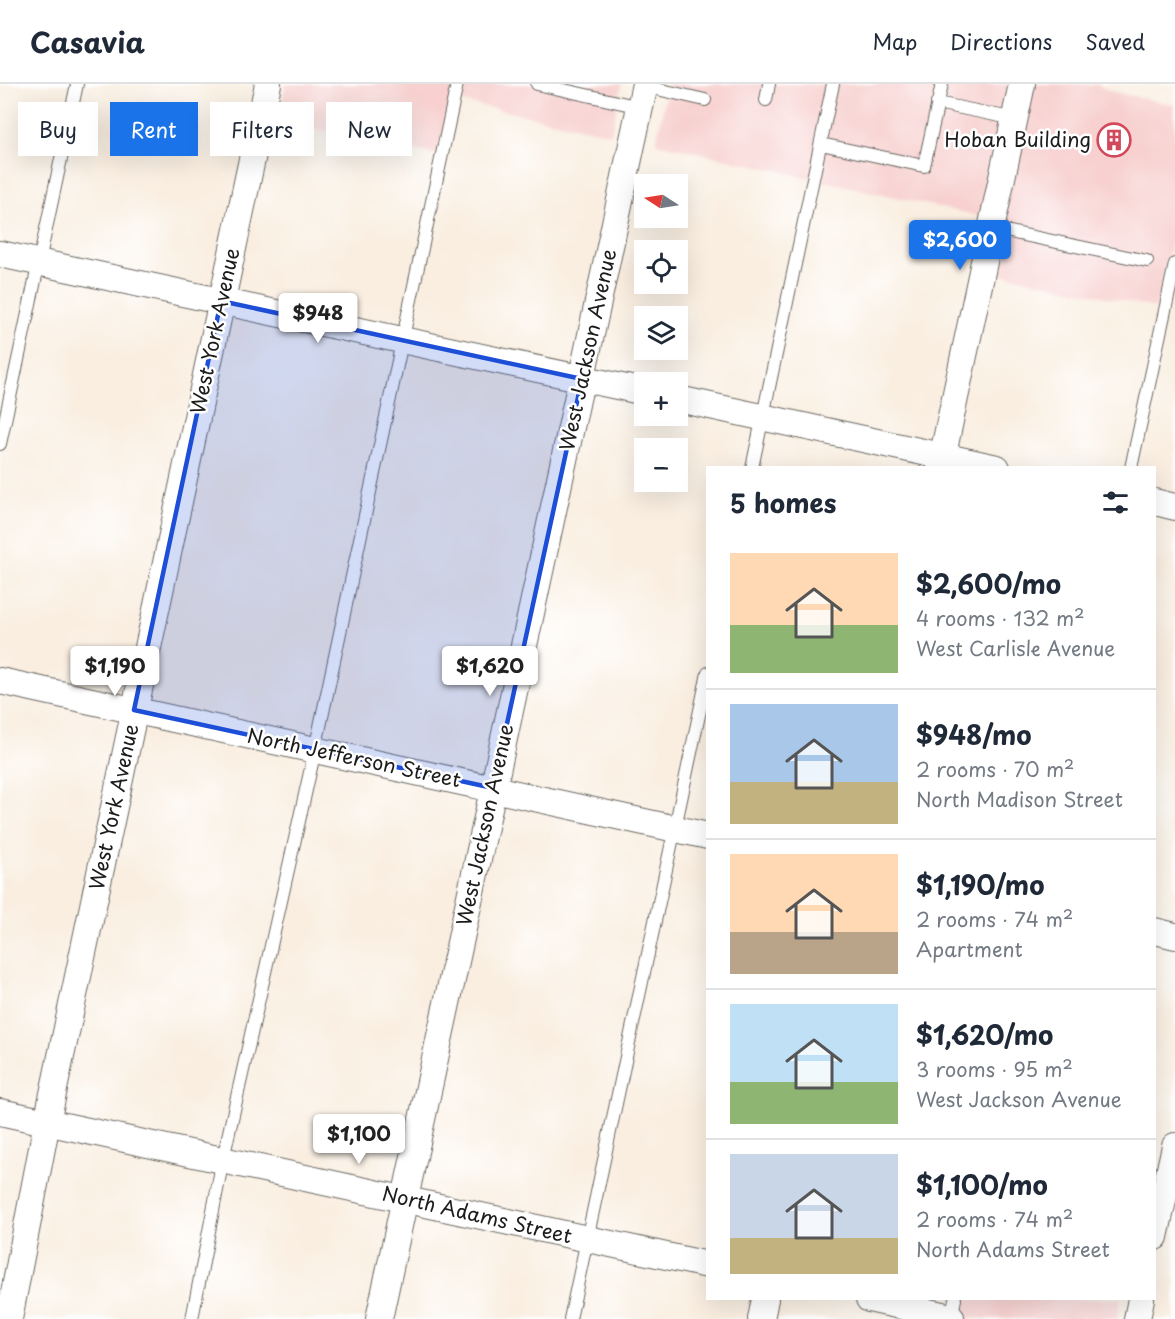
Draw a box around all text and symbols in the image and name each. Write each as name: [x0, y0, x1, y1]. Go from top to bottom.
text: Casavia: [30, 20, 145, 63]
text: Map: [872, 25, 917, 57]
text: Directions: [950, 25, 1052, 57]
text: Saved: [1085, 25, 1145, 57]
chip: Buy: [18, 102, 98, 156]
chip: Rent: [110, 102, 198, 156]
chip: Filters: [210, 102, 314, 156]
chip: New: [326, 102, 412, 156]
building icon: Hoban Building: [1096, 122, 1132, 158]
place label: Hoban Building: [945, 124, 1091, 154]
north arrow: [634, 174, 688, 228]
map controls: [634, 174, 688, 492]
pin: $2,600: [911, 220, 1009, 271]
text: $2,600: [923, 224, 997, 254]
button: locate: [634, 240, 688, 294]
street label: West York Avenue: [182, 245, 246, 417]
street label: West Jackson Avenue: [551, 246, 623, 453]
pin: $948: [282, 293, 354, 344]
text: $948: [292, 297, 344, 327]
button: layers: [634, 306, 688, 360]
button: +: [634, 372, 688, 426]
button: −: [634, 438, 688, 492]
text: 5 homes: [730, 483, 836, 522]
icon: filters: [1099, 486, 1132, 519]
text: $2,600/mo: [916, 564, 1061, 603]
icon: home: [778, 577, 850, 649]
text: 4 rooms · 132 m²: [916, 603, 1085, 633]
text: West Carlisle Avenue: [916, 633, 1115, 663]
pin: $1,190: [66, 646, 164, 697]
pin: $1,620: [441, 646, 539, 697]
text: $1,190: [84, 650, 146, 680]
text: $1,620: [456, 650, 524, 680]
text: $948/mo: [916, 715, 1032, 754]
street label: North Jefferson Street: [245, 720, 464, 794]
street label: West York Avenue: [81, 721, 145, 893]
street label: West Jackson Avenue: [448, 721, 520, 928]
icon: home: [778, 728, 850, 800]
text: 2 rooms · 70 m²: [916, 754, 1074, 784]
text: North Madison Street: [916, 784, 1123, 814]
text: $1,190/mo: [916, 865, 1044, 904]
icon: home: [778, 878, 850, 950]
text: 2 rooms · 74 m²: [916, 904, 1073, 934]
text: Apartment: [916, 934, 1023, 964]
text: $1,620/mo: [916, 1015, 1053, 1054]
icon: home: [778, 1028, 850, 1100]
text: 3 rooms · 95 m²: [916, 1054, 1073, 1084]
text: West Jackson Avenue: [916, 1084, 1122, 1114]
pin: $1,100: [310, 1114, 408, 1165]
text: $1,100: [327, 1118, 391, 1148]
text: $1,100/mo: [916, 1165, 1048, 1204]
street label: North Adams Street: [379, 1178, 575, 1250]
icon: home: [778, 1178, 850, 1250]
text: 2 rooms · 74 m²: [916, 1204, 1073, 1234]
text: North Adams Street: [916, 1234, 1110, 1264]

